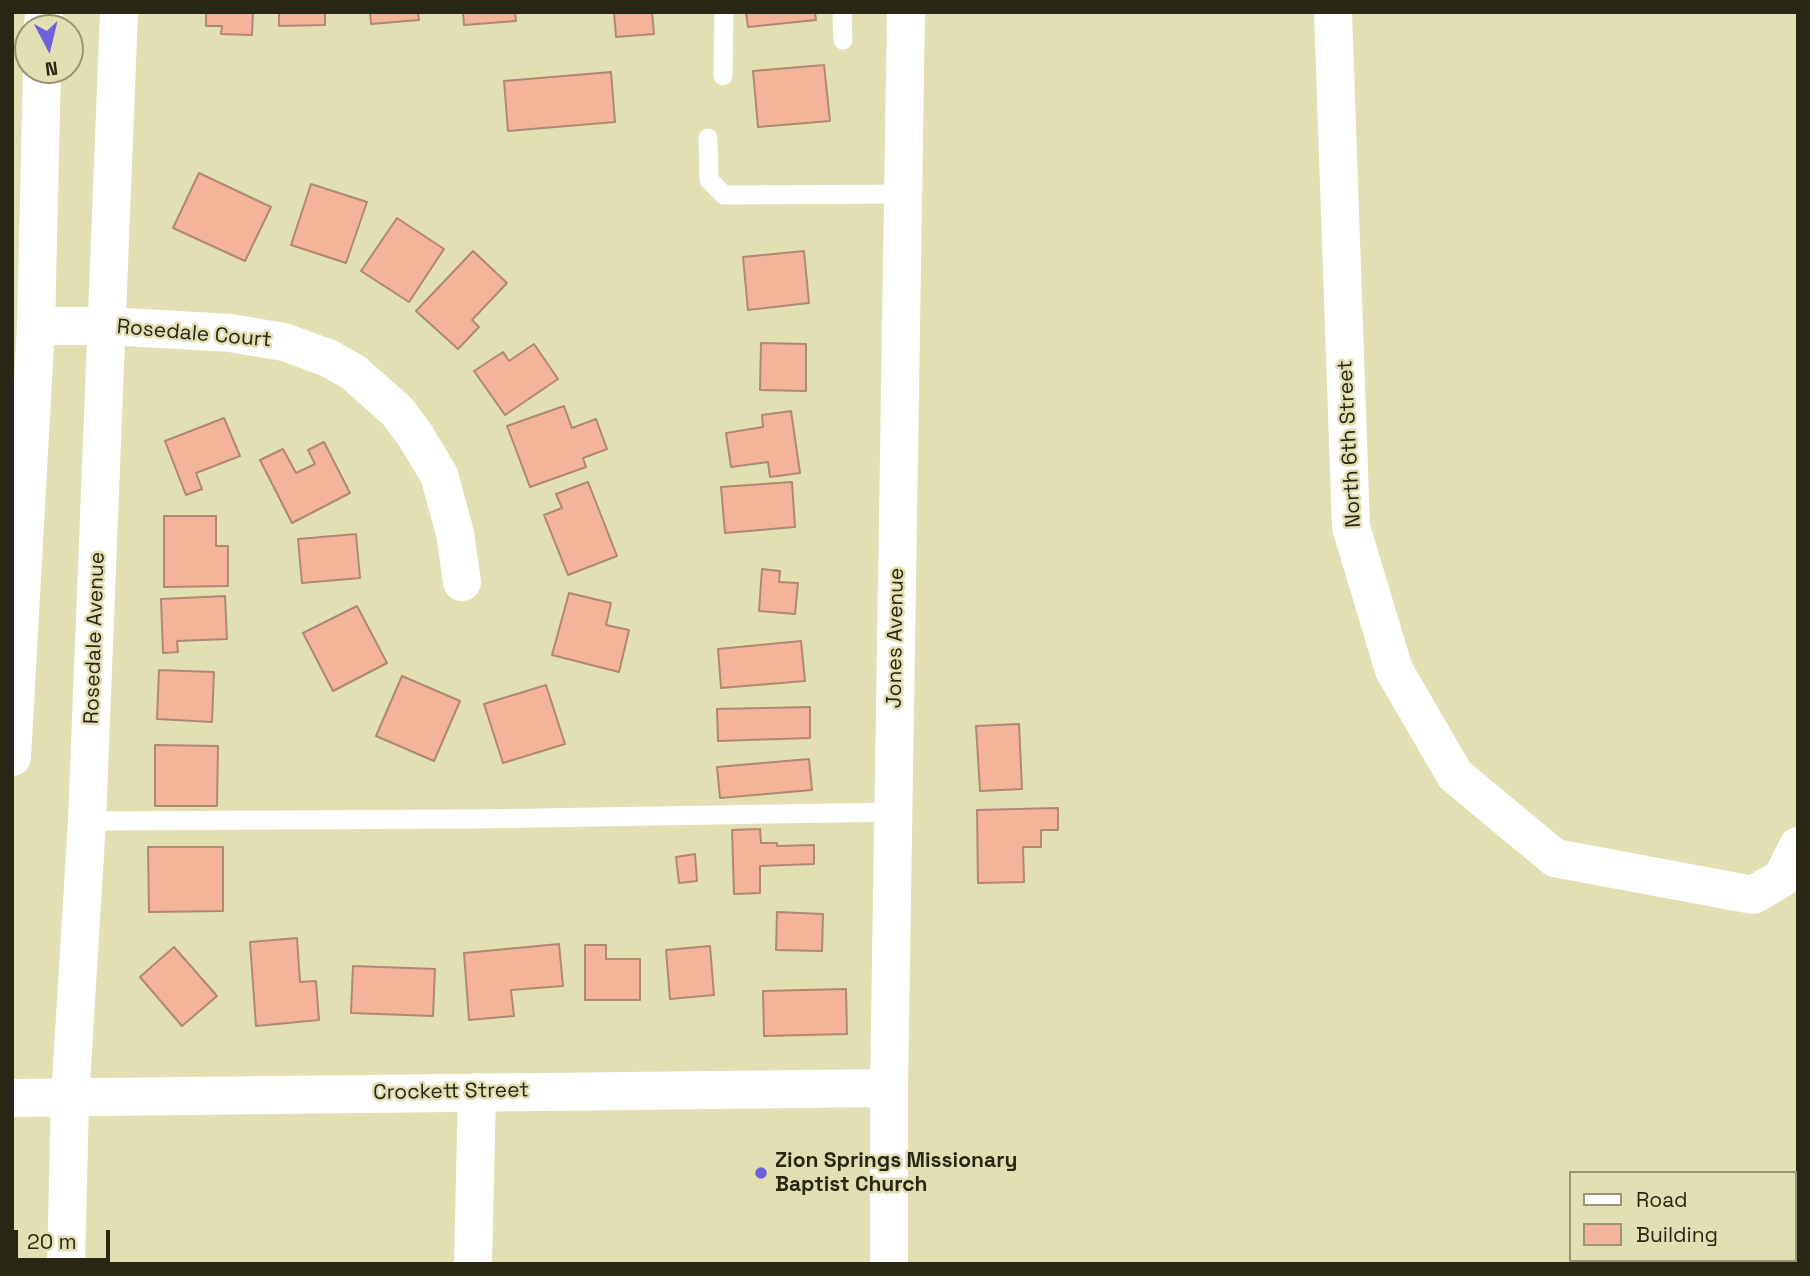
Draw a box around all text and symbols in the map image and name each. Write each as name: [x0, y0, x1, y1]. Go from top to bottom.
north arrow: [14, 14, 84, 84]
text: N: [44, 55, 59, 82]
street label: Rosedale Court: [116, 315, 272, 353]
street label: North 6th Street: [1333, 360, 1367, 528]
street label: Rosedale Avenue: [79, 551, 111, 725]
street label: Jones Avenue: [882, 567, 910, 709]
street label: Crockett Street: [373, 1078, 529, 1106]
place label: Zion Springs Missionary Baptist Church: [775, 1148, 1017, 1198]
marker: Zion Springs Missionary Baptist Church: [753, 1165, 769, 1181]
legend: [1568, 1171, 1796, 1262]
text: Road: [1636, 1186, 1688, 1213]
scale bar: [18, 1216, 114, 1260]
text: Building: [1636, 1221, 1718, 1248]
text: 20 m: [27, 1228, 77, 1255]

